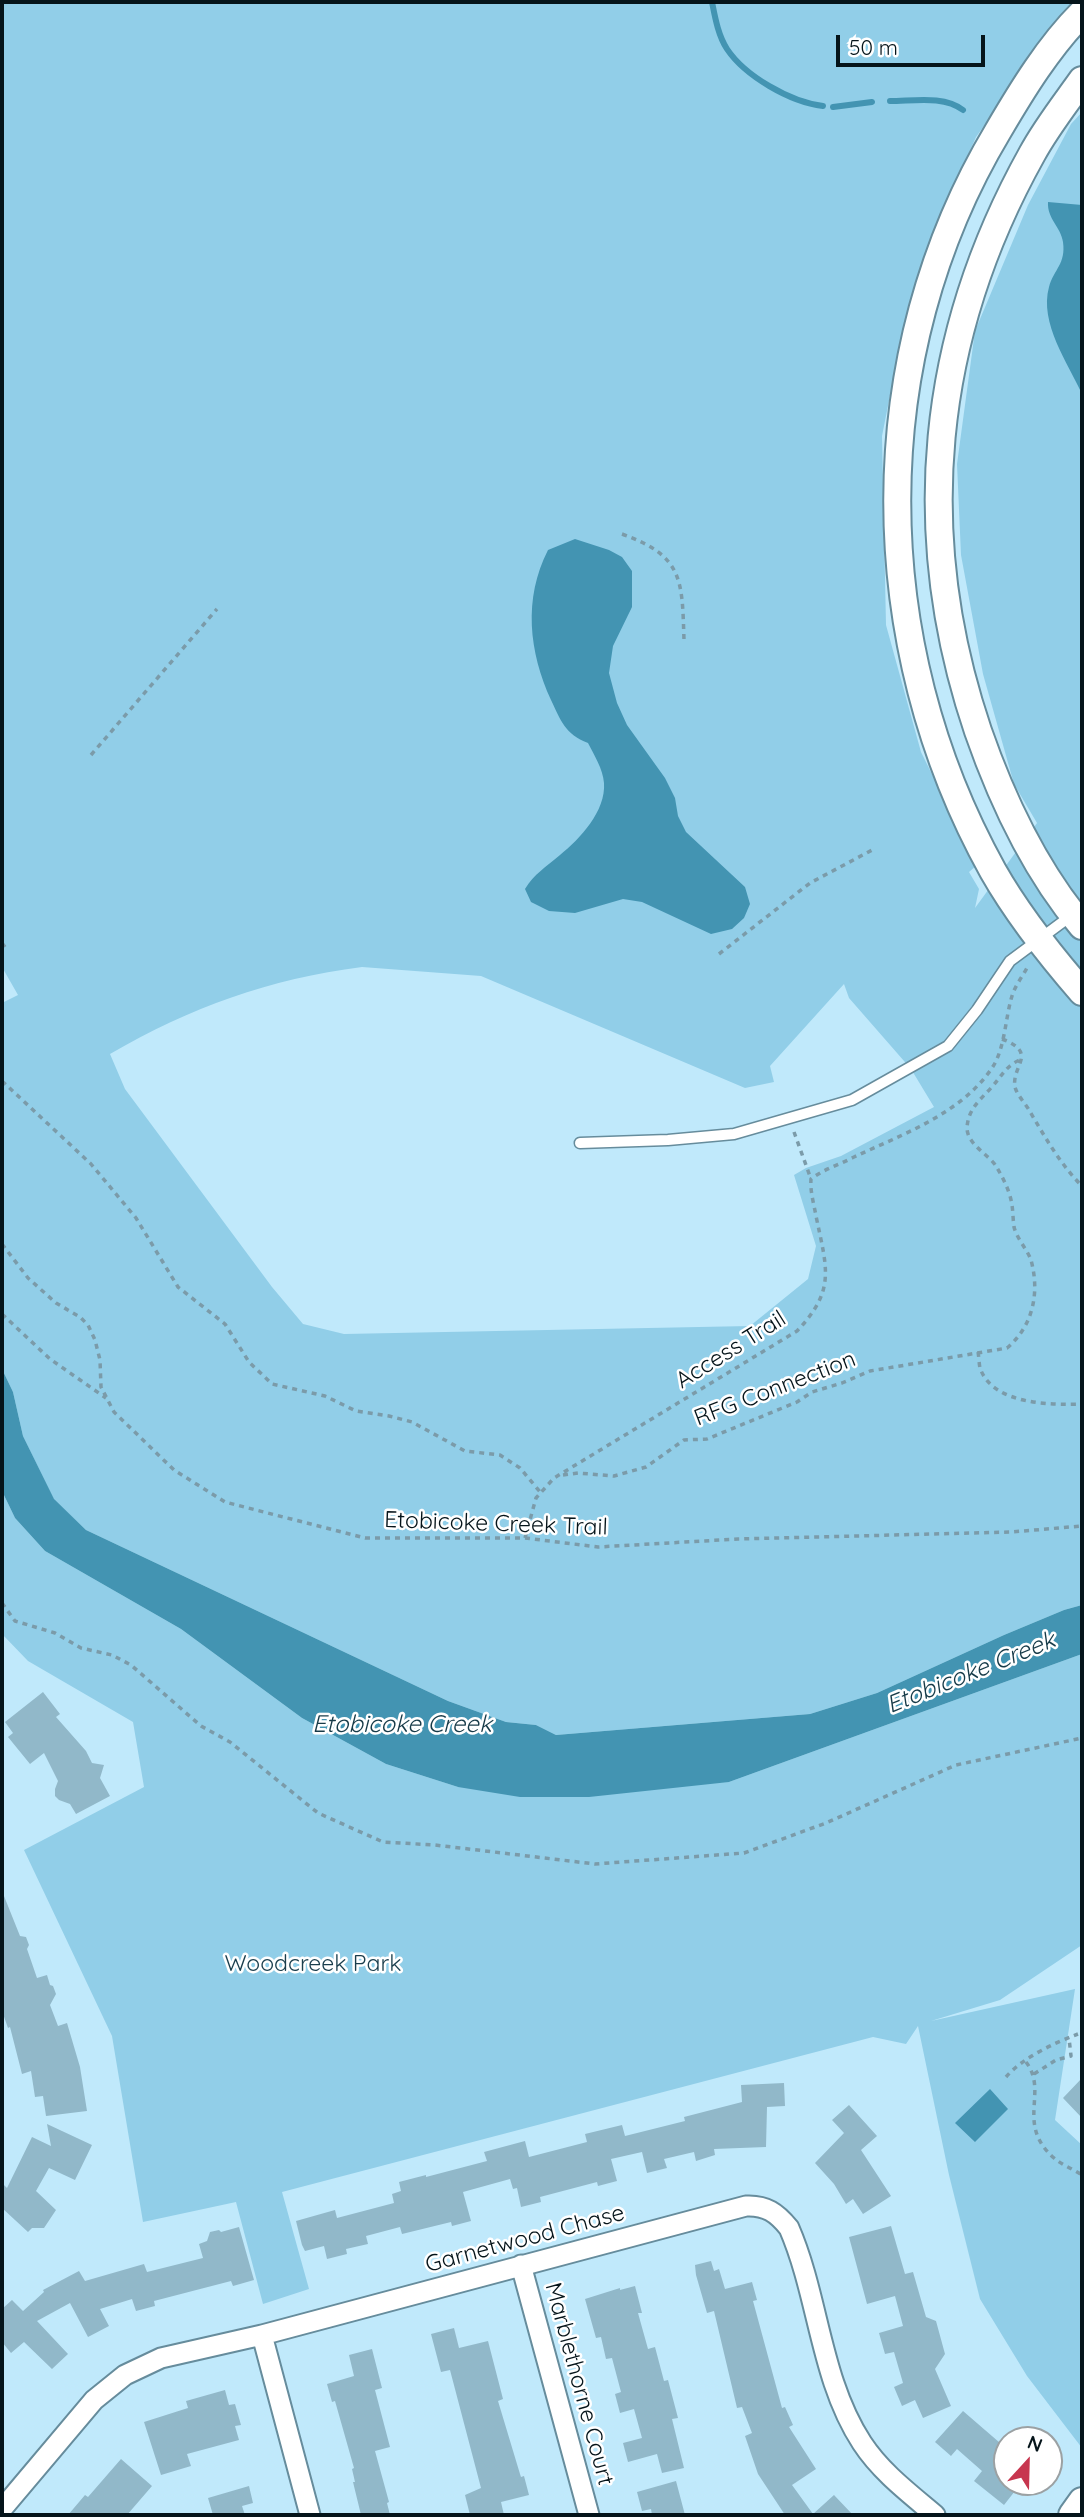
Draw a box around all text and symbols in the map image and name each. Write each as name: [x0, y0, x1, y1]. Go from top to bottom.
scale bar: [839, 21, 988, 65]
text: 50 m: [849, 34, 898, 60]
street label: Access Trail: [671, 1305, 791, 1395]
street label: RFG Connection: [690, 1346, 860, 1432]
street label: Etobicoke Creek Trail: [384, 1506, 608, 1542]
water label: Etobicoke Creek: [882, 1626, 1060, 1720]
water label: Etobicoke Creek: [312, 1711, 492, 1739]
park label: Woodcreek Park: [224, 1950, 402, 1978]
street label: Garnetwood Chase: [422, 2199, 628, 2279]
street label: Marblethorne Court: [539, 2280, 619, 2488]
north arrow: [993, 2426, 1063, 2496]
text: N: [1024, 2430, 1046, 2457]

